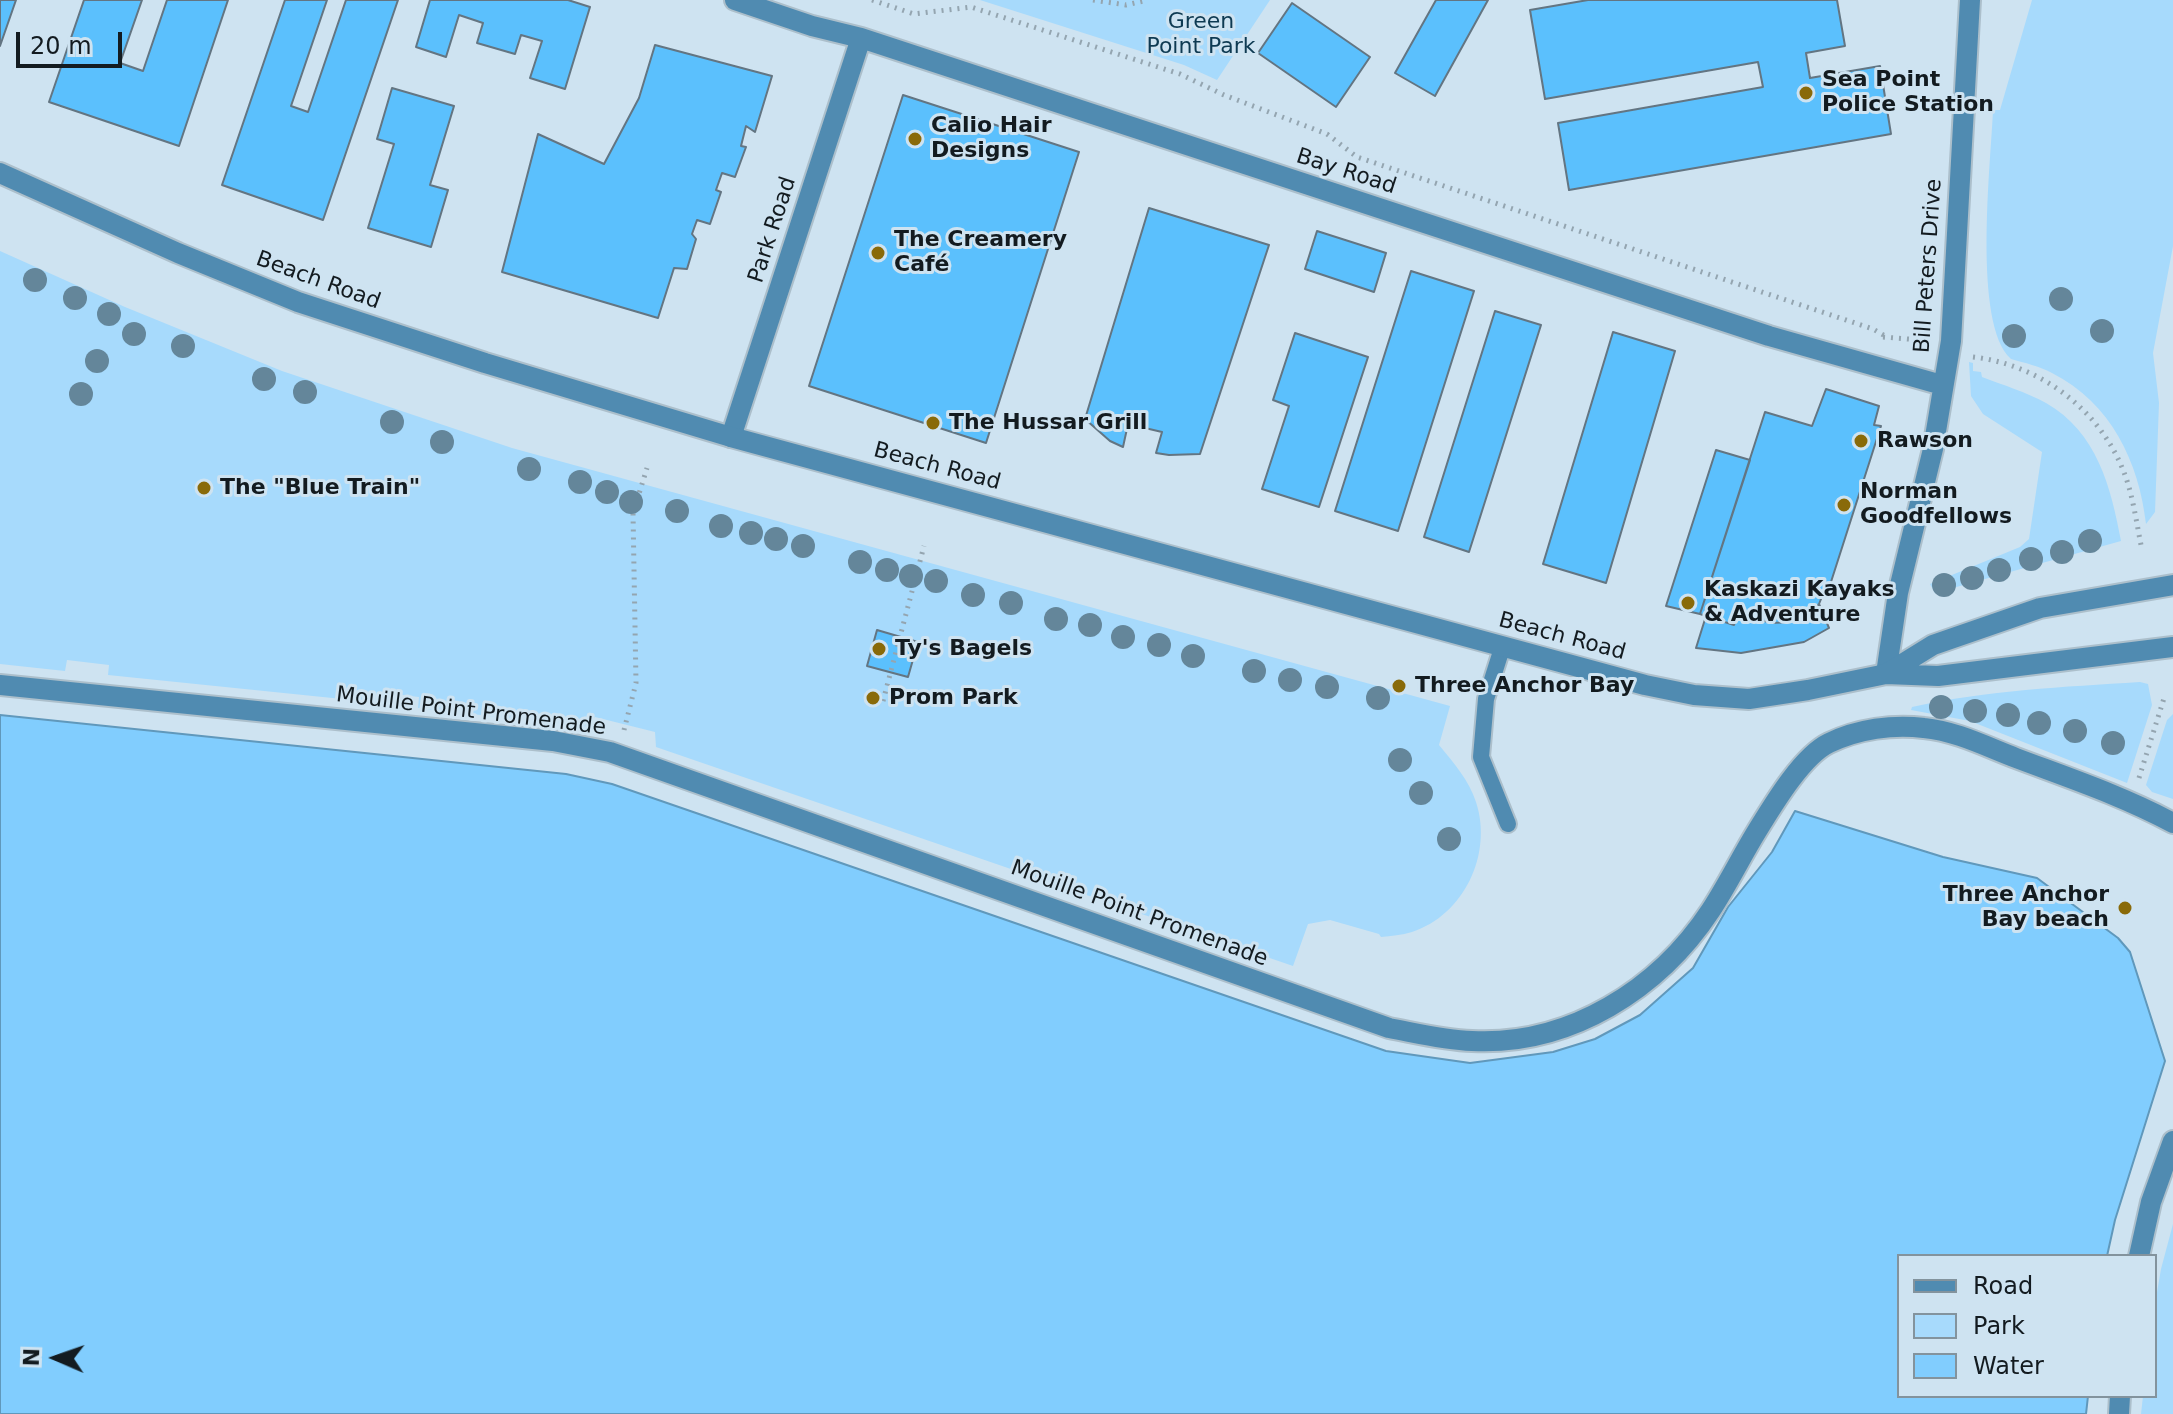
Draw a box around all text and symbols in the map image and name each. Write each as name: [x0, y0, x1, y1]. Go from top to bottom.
park label: Green Point Park: [1146, 9, 1256, 60]
scale bar: [20, 16, 126, 66]
text: 20 m: [30, 32, 92, 60]
place label: Sea Point Police Station: [1822, 67, 1994, 118]
marker: Sea Point Police Station: [1797, 84, 1815, 102]
place label: Calio Hair Designs: [931, 113, 1051, 164]
marker: Calio Hair Designs: [906, 130, 924, 148]
street label: Bay Road: [1293, 143, 1399, 201]
street label: Park Road: [743, 174, 803, 286]
street label: Bill Peters Drive: [1910, 178, 1948, 354]
place label: The Creamery Café: [894, 227, 1067, 278]
marker: The Creamery Café: [869, 244, 887, 262]
street label: Beach Road: [252, 246, 384, 316]
place label: The Hussar Grill: [949, 410, 1147, 436]
marker: The Hussar Grill: [924, 414, 942, 432]
place label: Rawson: [1877, 428, 1973, 454]
marker: Rawson: [1852, 432, 1870, 450]
street label: Beach Road: [871, 437, 1003, 497]
place label: The "Blue Train": [220, 475, 420, 501]
marker: The "Blue Train": [195, 479, 213, 497]
place label: Norman Goodfellows: [1860, 479, 2012, 530]
marker: Norman Goodfellows: [1835, 496, 1853, 514]
place label: Kaskazi Kayaks & Adventure: [1704, 577, 1895, 628]
marker: Kaskazi Kayaks & Adventure: [1679, 594, 1697, 612]
street label: Beach Road: [1496, 607, 1628, 667]
place label: Ty's Bagels: [895, 636, 1032, 662]
marker: Ty's Bagels: [870, 640, 888, 658]
place label: Three Anchor Bay: [1415, 673, 1634, 699]
marker: Three Anchor Bay: [1390, 677, 1408, 695]
street label: Mouille Point Promenade: [335, 682, 607, 742]
place label: Prom Park: [889, 685, 1018, 711]
marker: Prom Park: [864, 689, 882, 707]
street label: Mouille Point Promenade: [1007, 855, 1271, 973]
place label: Three Anchor Bay beach: [1943, 882, 2109, 934]
marker: Three Anchor Bay beach: [2116, 899, 2134, 917]
legend: [1897, 1254, 2157, 1398]
text: Road: [1973, 1272, 2033, 1300]
text: Park: [1973, 1312, 2025, 1340]
north arrow: [16, 1318, 96, 1398]
text: N: [19, 1348, 44, 1367]
text: Water: [1973, 1352, 2044, 1380]

